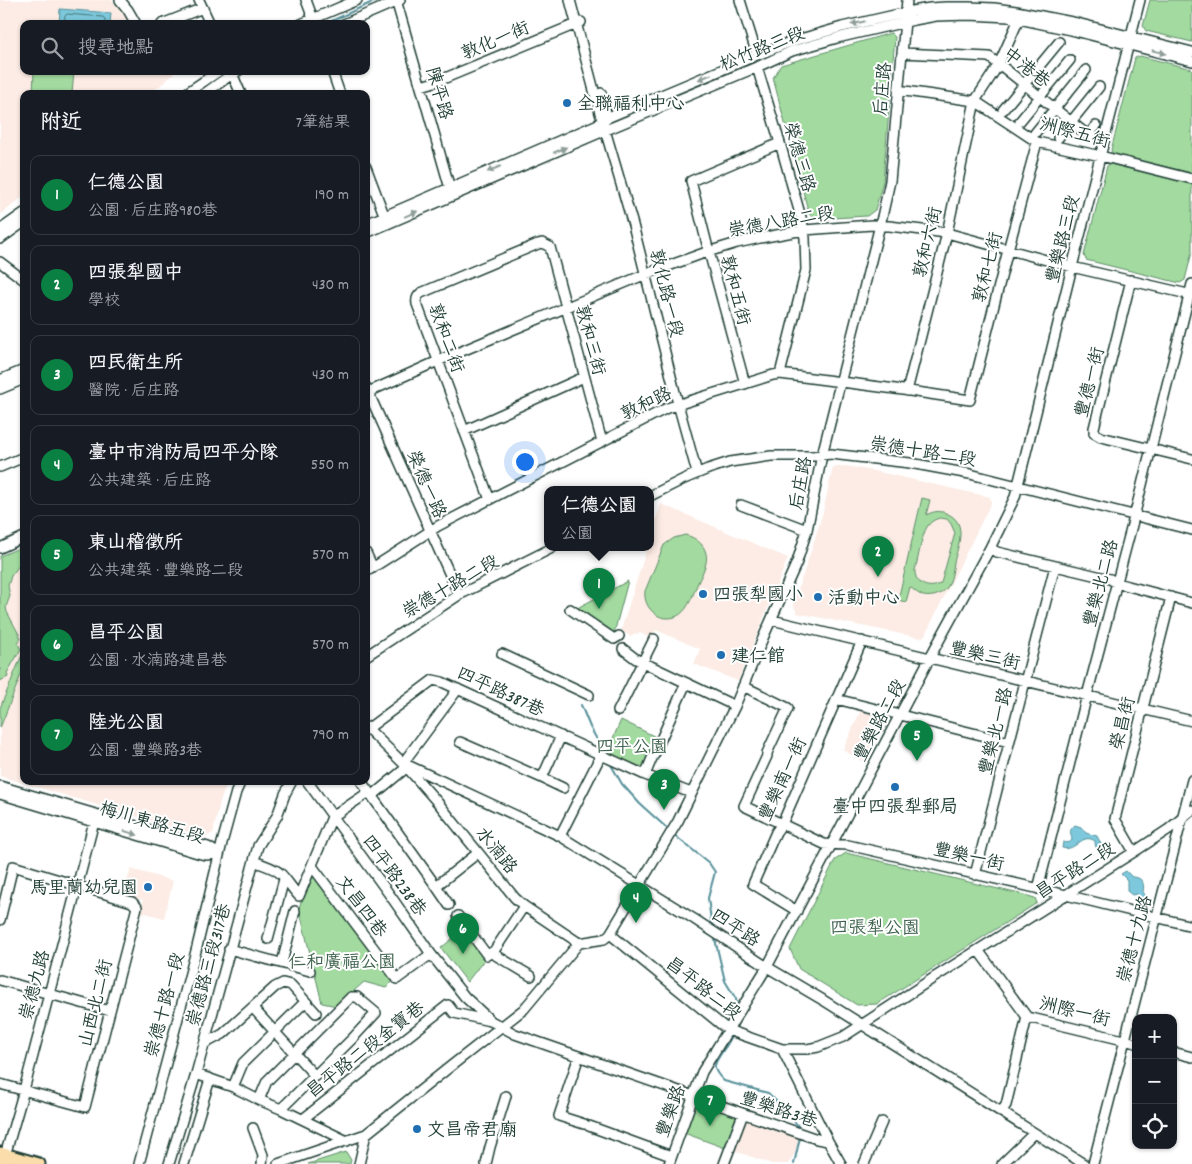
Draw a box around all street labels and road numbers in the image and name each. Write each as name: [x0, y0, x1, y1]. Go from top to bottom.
street label: 敦化一街: [458, 17, 534, 68]
street label: 松竹路三段: [717, 22, 809, 79]
street label: 中港巷: [996, 42, 1054, 95]
street label: 后庄路: [870, 61, 899, 117]
street label: 陳平路: [418, 64, 457, 123]
street label: 洲際五街: [1036, 113, 1112, 156]
street label: 榮德三路: [776, 120, 820, 196]
street label: 豐樂路三段: [1041, 193, 1087, 286]
street label: 崇德八路二段: [726, 202, 837, 245]
street label: 敦和六街: [909, 205, 950, 280]
street label: 敦和七街: [969, 230, 1010, 306]
street label: 敦化路一段: [642, 247, 688, 340]
street label: 敦和五街: [712, 253, 755, 329]
street label: 敦和二街: [421, 301, 469, 377]
street label: 敦和三街: [567, 303, 610, 379]
street label: 豐德一街: [1071, 345, 1112, 421]
street label: 敦和路: [617, 382, 677, 428]
street label: 崇德十路二段: [867, 433, 978, 474]
street label: 榮德一路: [399, 447, 451, 523]
street label: 后庄路: [785, 455, 820, 512]
street label: 豐樂北二路: [1079, 537, 1126, 630]
street label: 崇德十路二段: [398, 550, 504, 626]
street label: 豐樂三街: [947, 637, 1022, 678]
street label: 四平路387巷: [452, 662, 548, 724]
street label: 豐樂路二段: [849, 676, 913, 767]
street label: 豐樂北一路: [974, 685, 1020, 778]
street label: 榮昌街: [1106, 694, 1143, 753]
street label: 豐樂南一街: [754, 734, 815, 826]
street label: 梅川東路五段: [96, 798, 207, 851]
street label: 水湳路: [468, 823, 522, 880]
street label: 四平路238巷: [355, 831, 431, 922]
street label: 豐樂一街: [931, 838, 1006, 879]
street label: 昌平路二段: [1032, 838, 1121, 907]
street label: 文昌四巷: [328, 871, 392, 944]
street label: 崇德十九路: [1113, 893, 1160, 986]
street label: 崇德路三段317巷: [182, 901, 239, 1030]
street label: 四平路: [705, 904, 764, 954]
street label: 崇德九路: [15, 948, 58, 1024]
street label: 崇德十路一段: [140, 950, 192, 1061]
street label: 昌平路二段: [659, 952, 746, 1028]
street label: 山西北二街: [74, 957, 120, 1050]
street label: 洲際一街: [1036, 993, 1112, 1034]
street label: 昌平路二段金寶巷: [302, 997, 431, 1105]
street label: 豐樂路: [651, 1082, 693, 1142]
street label: 豐樂路3巷: [736, 1087, 820, 1136]

